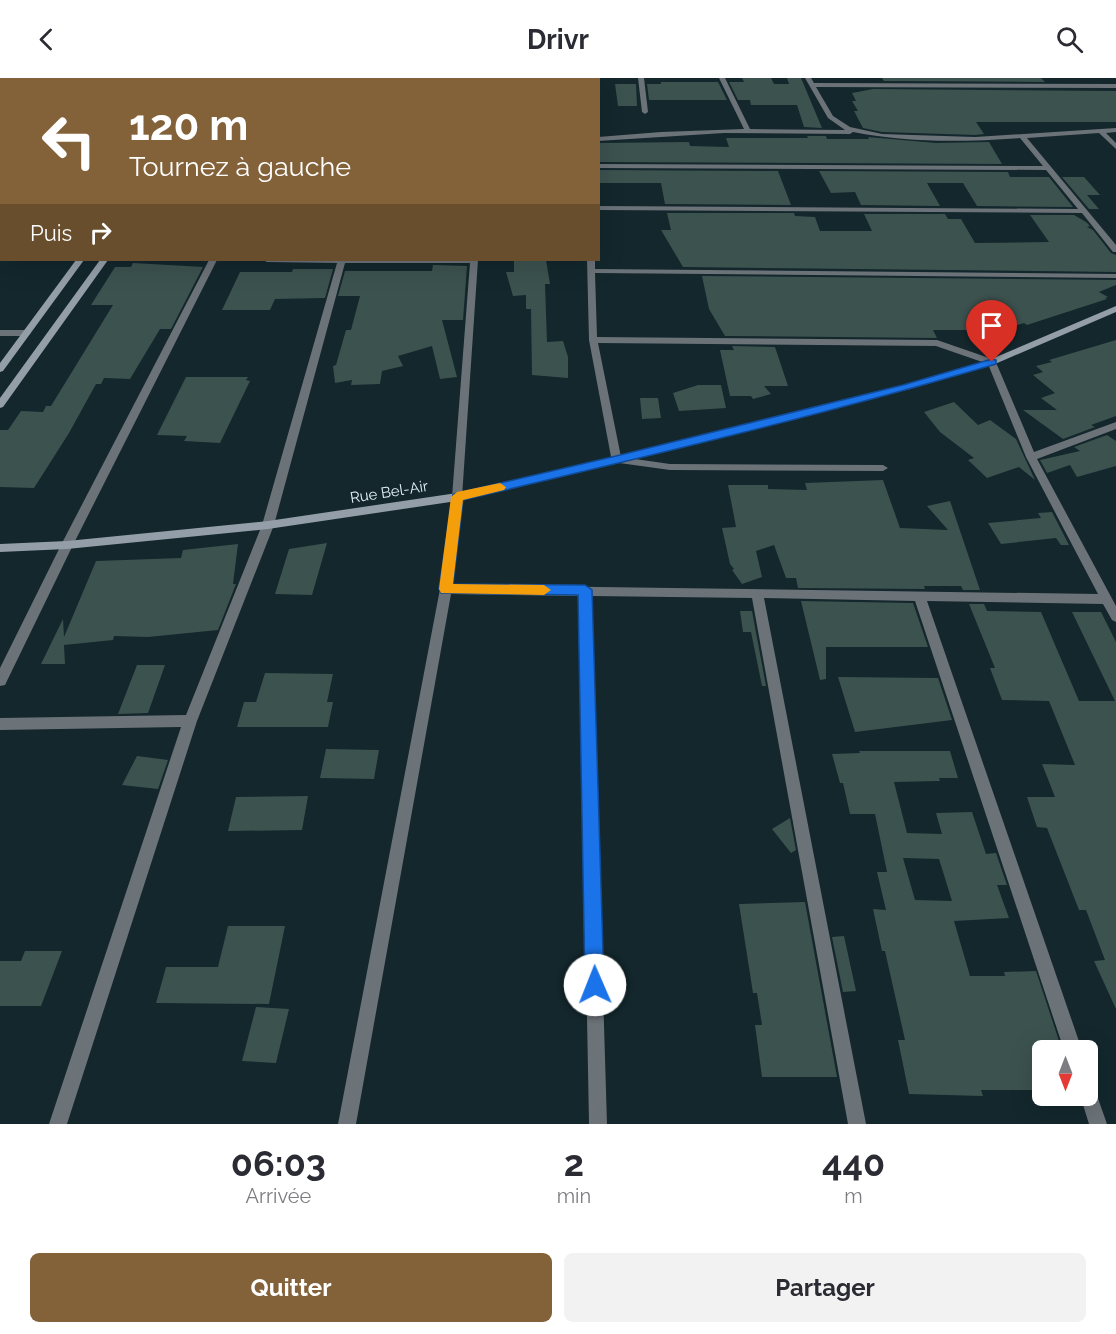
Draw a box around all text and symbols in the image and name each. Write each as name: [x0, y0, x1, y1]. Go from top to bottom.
icon: back: [30, 23, 63, 56]
icon: search: [1053, 23, 1086, 56]
text: Drivr: [527, 24, 589, 55]
text: 120 m: [129, 101, 248, 150]
icon: left: [30, 102, 108, 180]
text: Tournez à gauche: [129, 151, 351, 182]
icon: right: [84, 216, 117, 249]
text: Puis: [30, 220, 72, 246]
pin: [966, 300, 1017, 362]
icon: arrive: [975, 309, 1008, 342]
street label: Rue Bel-Air: [349, 477, 430, 507]
position arrow: [563, 953, 627, 1017]
north arrow: [1032, 1040, 1098, 1106]
map controls: [1032, 1040, 1098, 1106]
text: 06:03: [231, 1142, 326, 1184]
text: 2: [564, 1142, 584, 1184]
text: 440: [822, 1142, 885, 1184]
text: Arrivée: [246, 1184, 311, 1208]
text: min: [557, 1184, 591, 1208]
text: m: [844, 1184, 863, 1208]
button: Quitter: [30, 1253, 552, 1322]
button: Partager: [564, 1253, 1086, 1322]

